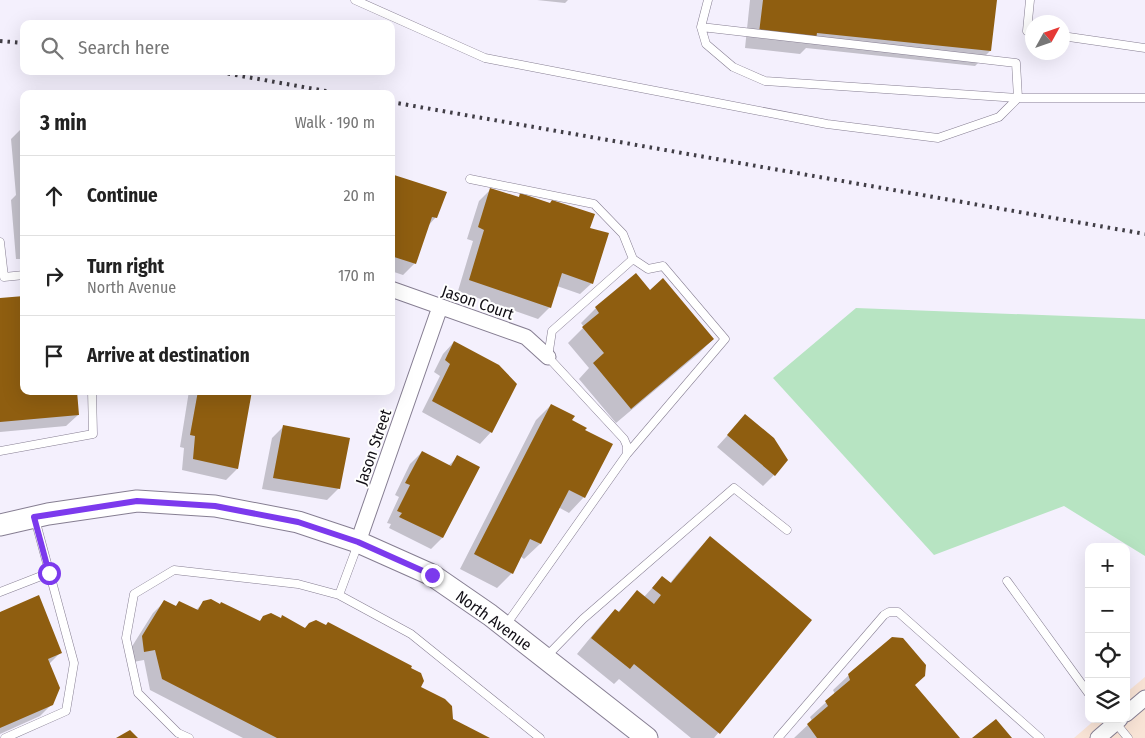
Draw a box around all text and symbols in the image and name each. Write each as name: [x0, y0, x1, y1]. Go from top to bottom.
north arrow: [1025, 15, 1070, 60]
search box: [20, 20, 395, 75]
icon: search: [38, 34, 66, 62]
text: Search here: [78, 36, 170, 59]
text: 3 min: [40, 110, 87, 136]
text: Walk · 190 m: [295, 113, 375, 132]
icon: ahead: [40, 182, 68, 210]
text: Continue: [87, 184, 158, 207]
text: 20 m: [344, 186, 375, 205]
text: Turn right: [87, 255, 164, 278]
icon: right: [40, 262, 68, 290]
text: 170 m: [338, 266, 375, 285]
text: North Avenue: [87, 278, 176, 297]
street label: Jason Court: [439, 281, 517, 324]
icon: arrive: [40, 342, 68, 370]
text: Arrive at destination: [87, 344, 250, 367]
street label: Jason Street: [352, 406, 396, 488]
map controls: [1085, 543, 1130, 723]
button: +: [1085, 543, 1130, 588]
route start: [38, 562, 61, 585]
route end: [421, 564, 444, 587]
street label: North Avenue: [452, 586, 535, 654]
button: −: [1085, 588, 1130, 633]
button: locate: [1085, 633, 1130, 678]
button: layers: [1085, 678, 1130, 723]

